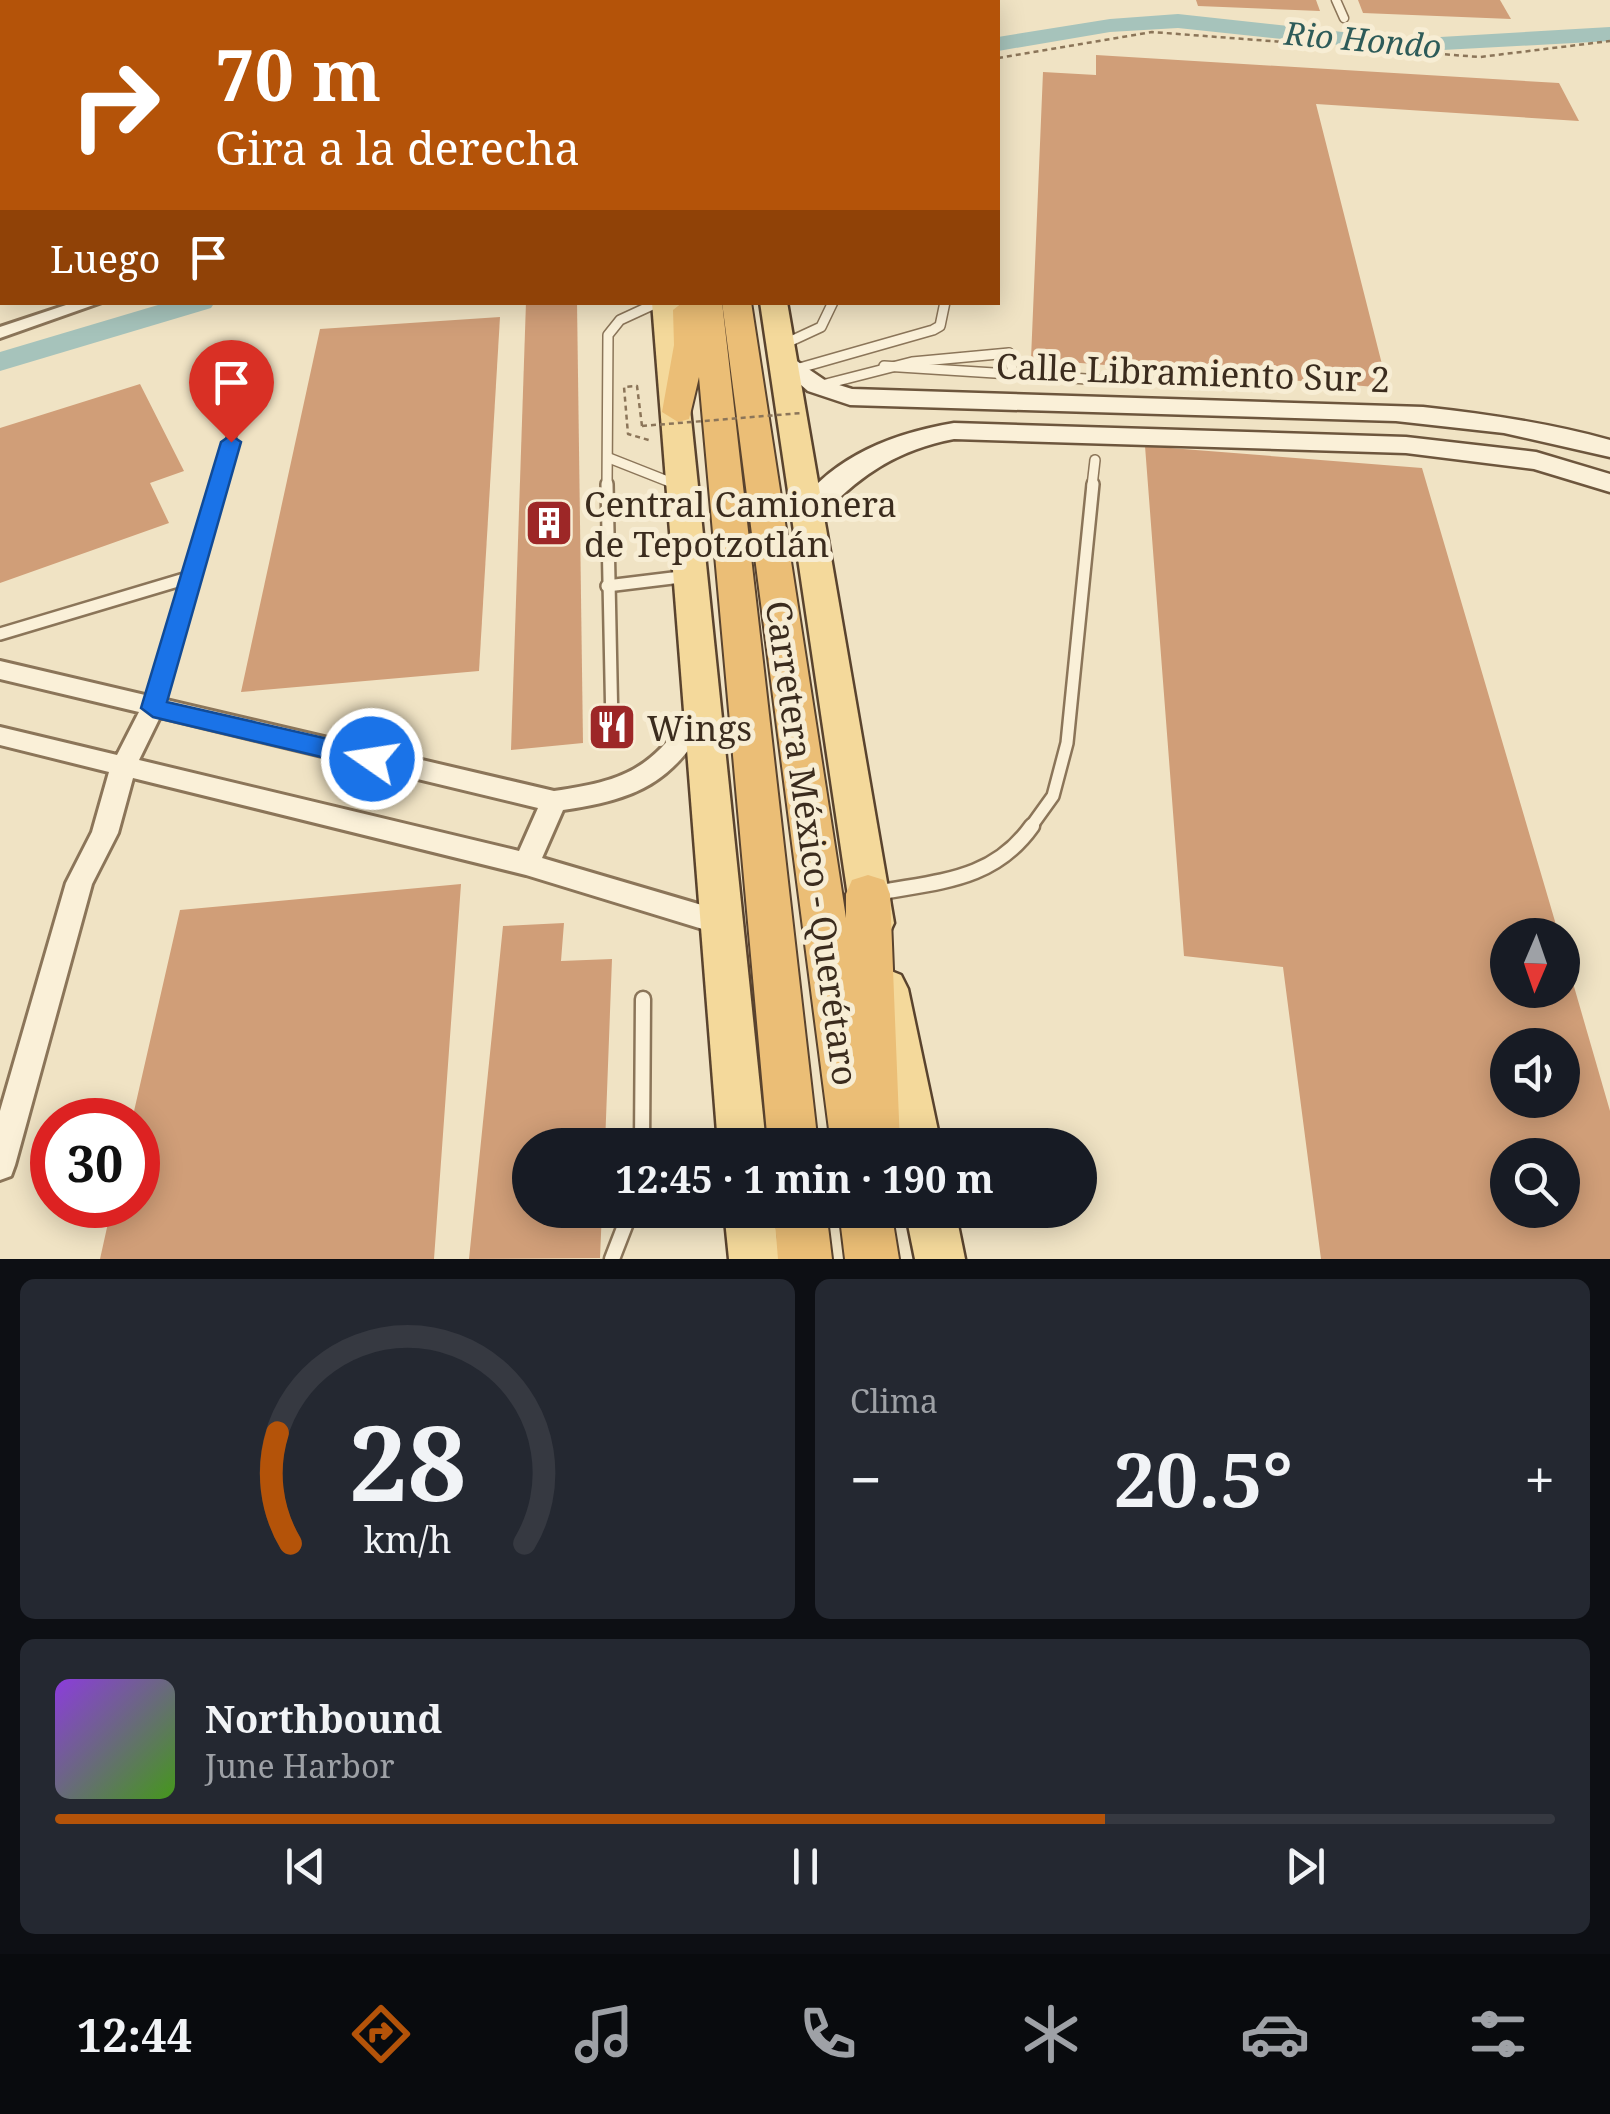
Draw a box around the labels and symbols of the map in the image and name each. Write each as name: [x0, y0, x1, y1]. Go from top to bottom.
water label: Rio Hondo: [1282, 11, 1443, 67]
pin: [189, 340, 274, 443]
street label: Calle Libramiento Sur 2: [995, 342, 1391, 402]
place label: Central Camionera de Tepotzotlán: [584, 480, 897, 567]
building icon: Central Camionera de Tepotzotlán: [523, 497, 575, 549]
street label: Carretera México - Querétaro: [756, 598, 870, 1088]
restaurant icon: Wings: [586, 701, 638, 753]
place label: Wings: [647, 704, 752, 751]
position arrow: [320, 707, 424, 811]
north arrow: [1490, 918, 1580, 1008]
speed limit sign: 30: [30, 1098, 160, 1228]

